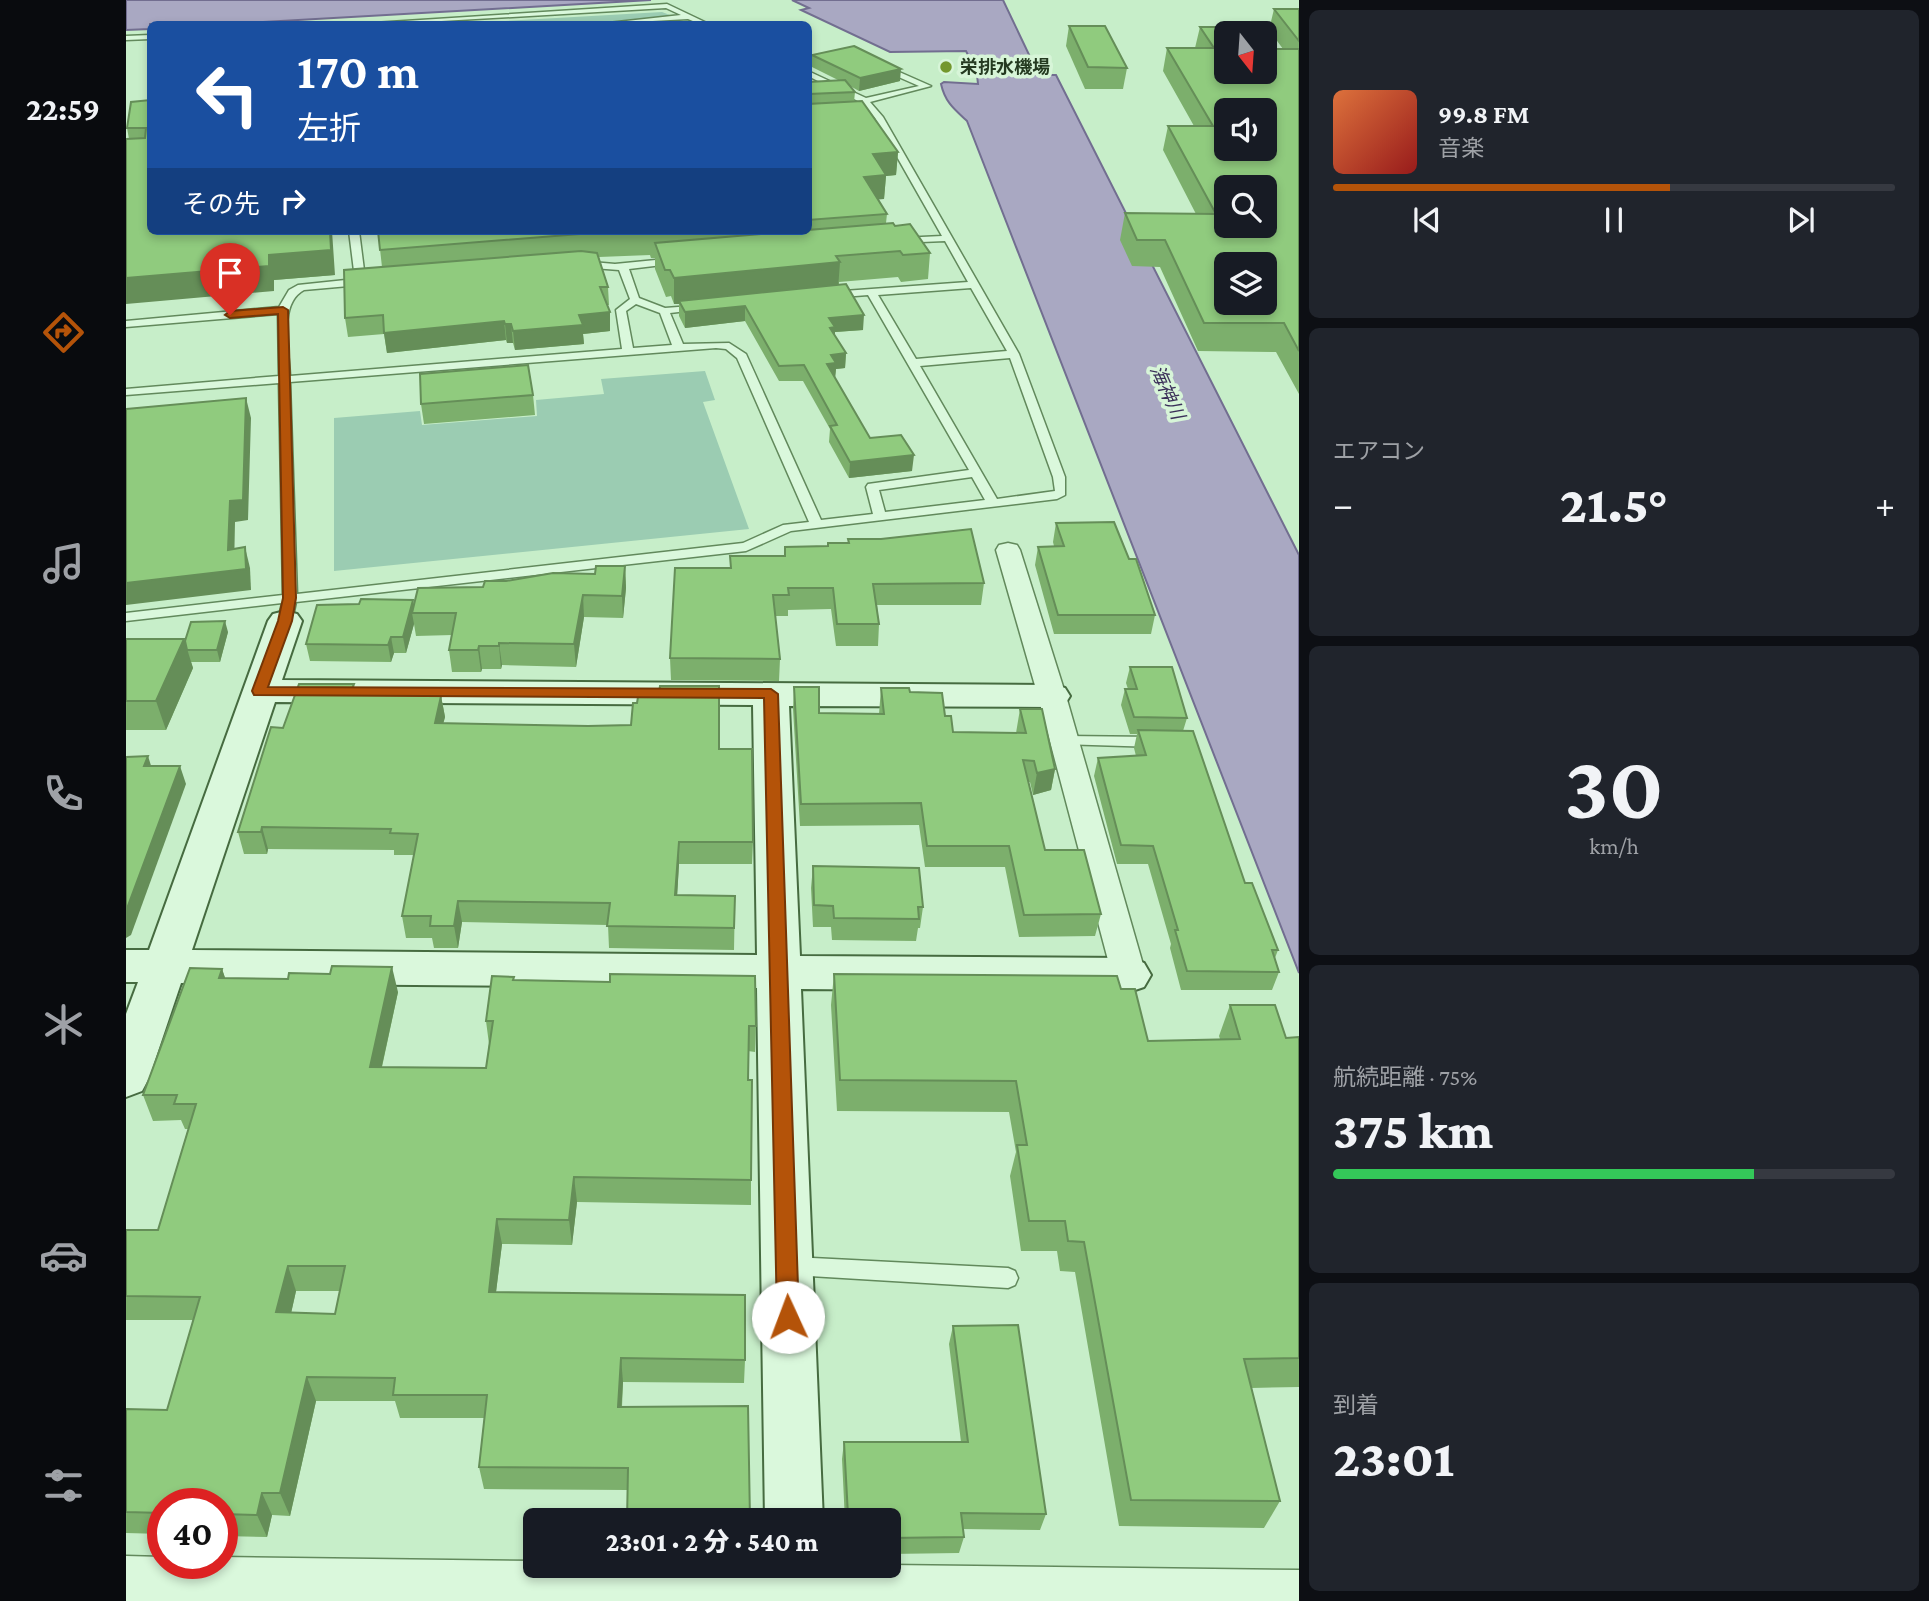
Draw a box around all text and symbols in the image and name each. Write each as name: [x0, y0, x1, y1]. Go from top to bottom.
north arrow: [1214, 21, 1278, 84]
map controls: [1214, 21, 1277, 315]
text: 170 m: [297, 44, 419, 99]
icon: left: [182, 49, 273, 140]
place label: 栄排水機場: [960, 57, 1050, 77]
marker: 栄排水機場: [938, 59, 954, 75]
text: 22:59: [26, 91, 100, 127]
button: sound: [1214, 98, 1277, 161]
text: 99.8 FM: [1438, 100, 1529, 129]
text: 左折: [297, 110, 361, 146]
text: 音楽: [1438, 135, 1484, 161]
button: search: [1214, 175, 1277, 238]
icon: right: [274, 182, 312, 220]
text: その先: [182, 190, 260, 219]
icon: previous: [1408, 201, 1446, 239]
icon: pause: [1595, 201, 1633, 239]
icon: next: [1782, 201, 1820, 239]
pin: [200, 243, 260, 315]
button: layers: [1214, 252, 1277, 315]
icon: arrive: [211, 254, 249, 292]
icon: directions: [39, 308, 88, 357]
water label: 海神川: [1146, 362, 1190, 424]
text: エアコン: [1333, 438, 1425, 464]
text: 21.5°: [1560, 475, 1668, 533]
text: −: [1333, 483, 1353, 525]
text: +: [1875, 483, 1895, 525]
icon: music: [39, 539, 88, 588]
text: 30: [1564, 736, 1664, 838]
icon: phone: [39, 769, 88, 818]
text: km/h: [1589, 833, 1639, 859]
icon: climate: [39, 1000, 88, 1049]
text: 航続距離 · 75%: [1333, 1064, 1477, 1090]
text: 375 km: [1333, 1101, 1493, 1159]
icon: car: [39, 1231, 88, 1280]
position arrow: [751, 1280, 825, 1354]
text: 到着: [1333, 1392, 1379, 1418]
text: 23:01: [1333, 1429, 1454, 1487]
icon: filters: [39, 1461, 88, 1510]
speed limit sign: 40: [147, 1488, 238, 1579]
text: 23:01 · 2 分 · 540 m: [606, 1528, 818, 1557]

